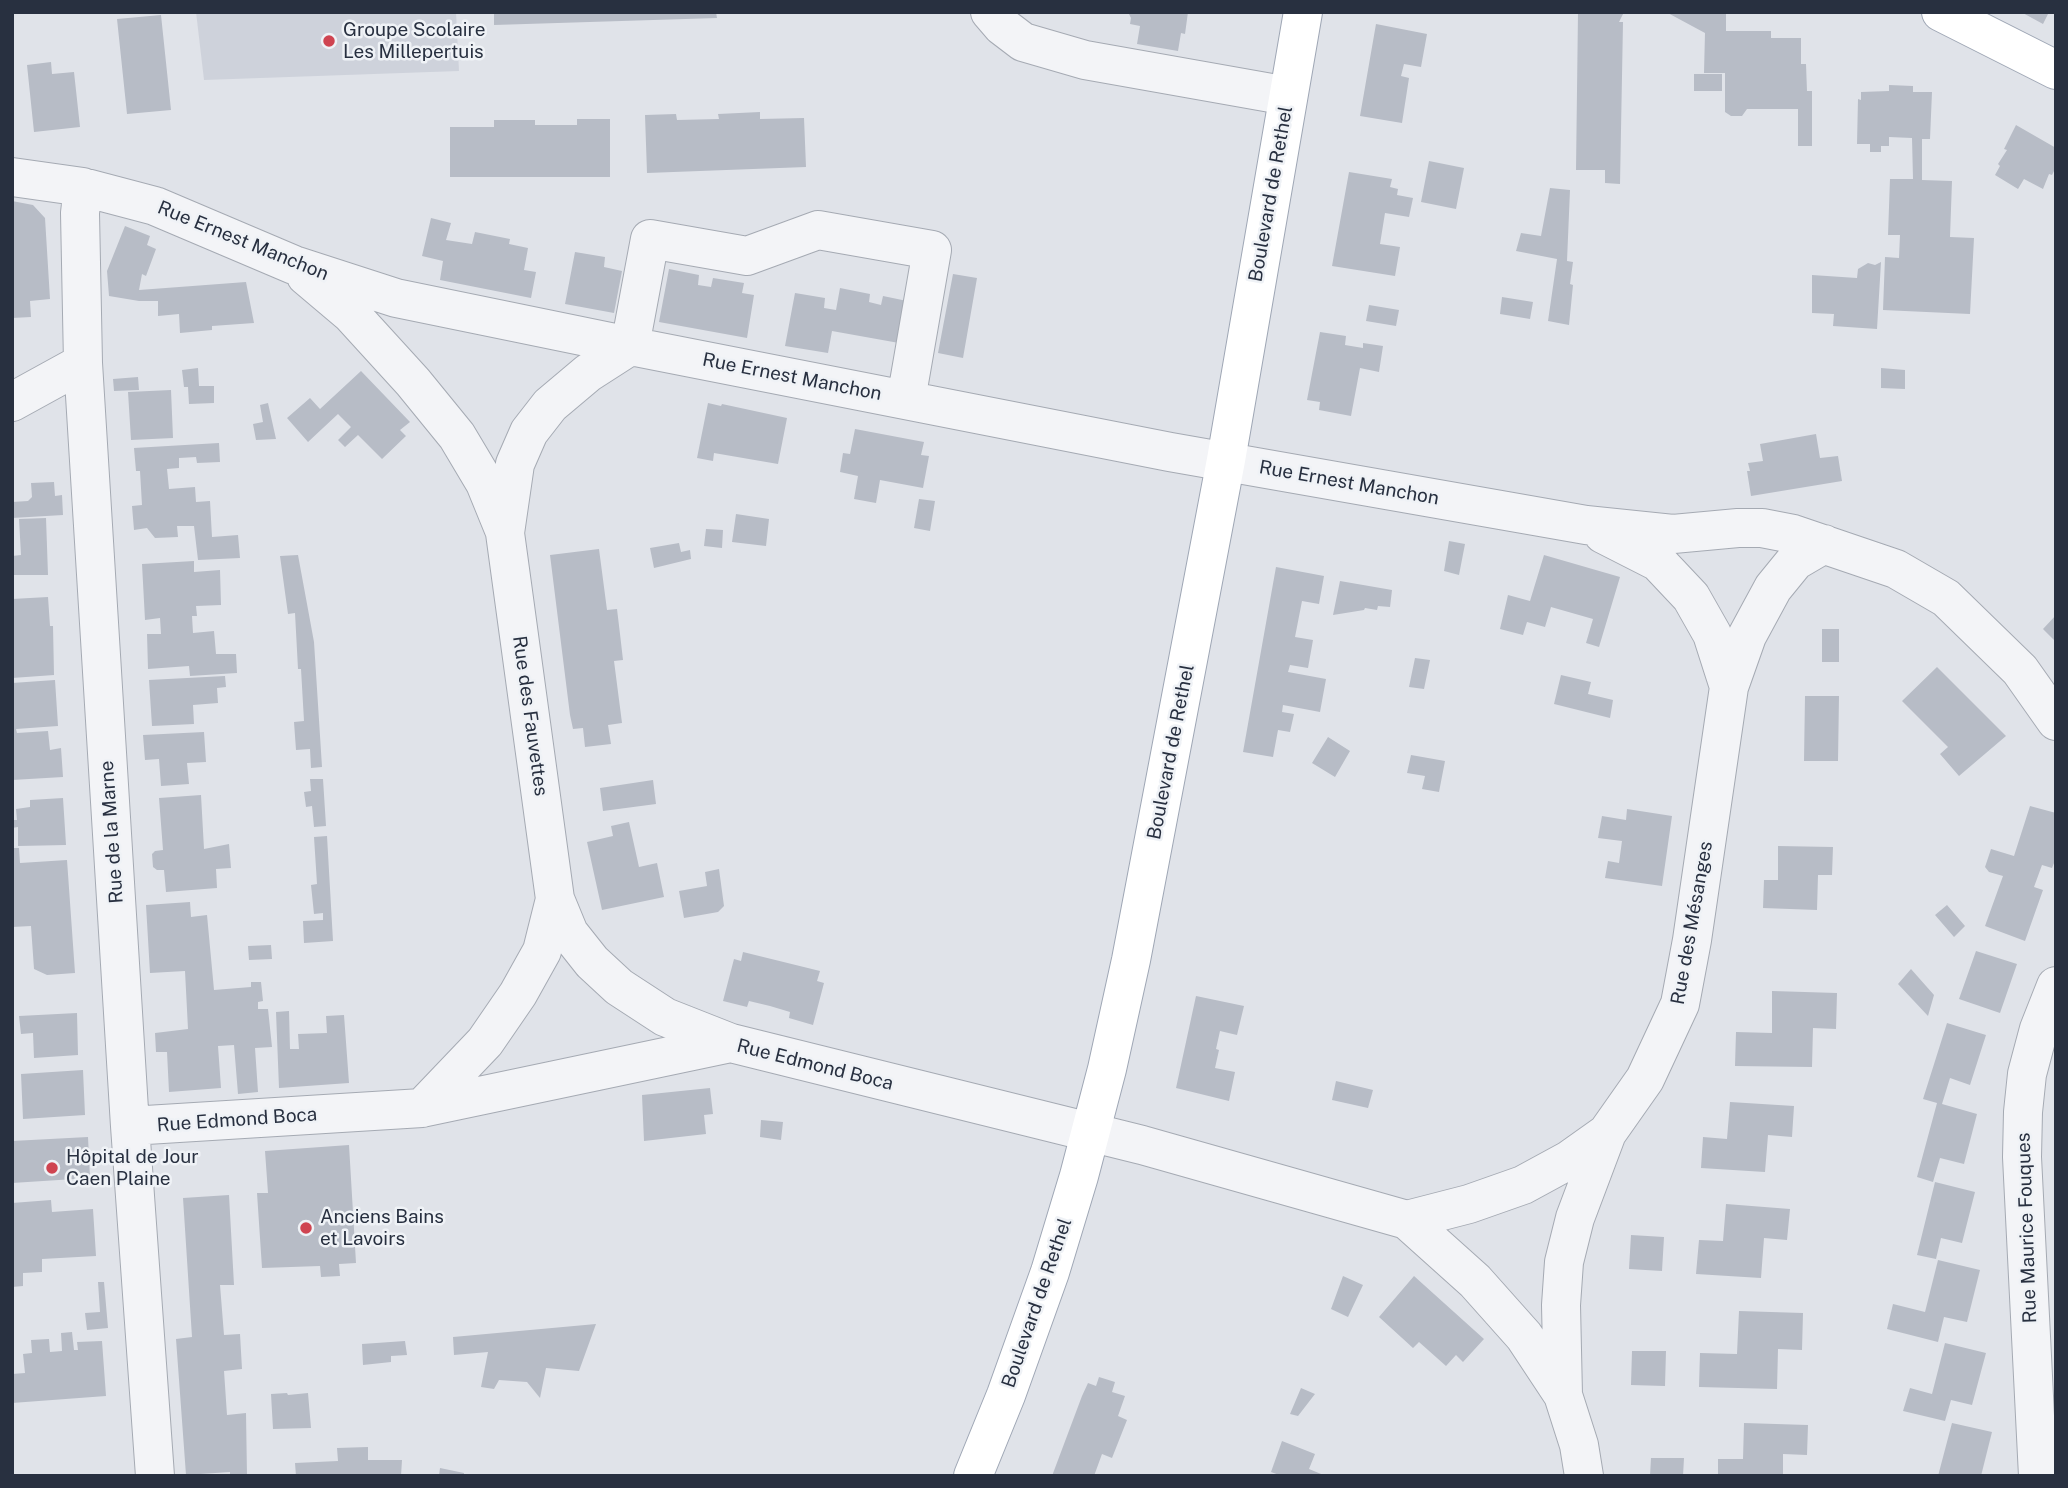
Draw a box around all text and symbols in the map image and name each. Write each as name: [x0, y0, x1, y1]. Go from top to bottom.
place label: Groupe Scolaire Les Millepertuis: [343, 19, 486, 63]
marker: Groupe Scolaire Les Millepertuis: [321, 33, 337, 49]
street label: Boulevard de Rethel: [1244, 104, 1298, 284]
street label: Rue Ernest Manchon: [154, 196, 332, 286]
street label: Rue Ernest Manchon: [700, 348, 884, 406]
street label: Rue Ernest Manchon: [1257, 456, 1441, 510]
street label: Rue des Fauvettes: [507, 634, 553, 798]
street label: Boulevard de Rethel: [1143, 662, 1199, 842]
street label: Rue de la Marne: [96, 760, 128, 904]
street label: Rue des Mésanges: [1666, 839, 1718, 1007]
street label: Rue Edmond Boca: [734, 1035, 896, 1095]
street label: Rue Edmond Boca: [156, 1103, 318, 1137]
street label: Rue Maurice Fouques: [2012, 1132, 2042, 1324]
place label: Hôpital de Jour Caen Plaine: [66, 1146, 199, 1190]
marker: Hôpital de Jour Caen Plaine: [44, 1160, 60, 1176]
place label: Anciens Bains et Lavoirs: [320, 1206, 444, 1250]
street label: Boulevard de Rethel: [997, 1215, 1077, 1391]
marker: Anciens Bains et Lavoirs: [298, 1220, 314, 1236]

